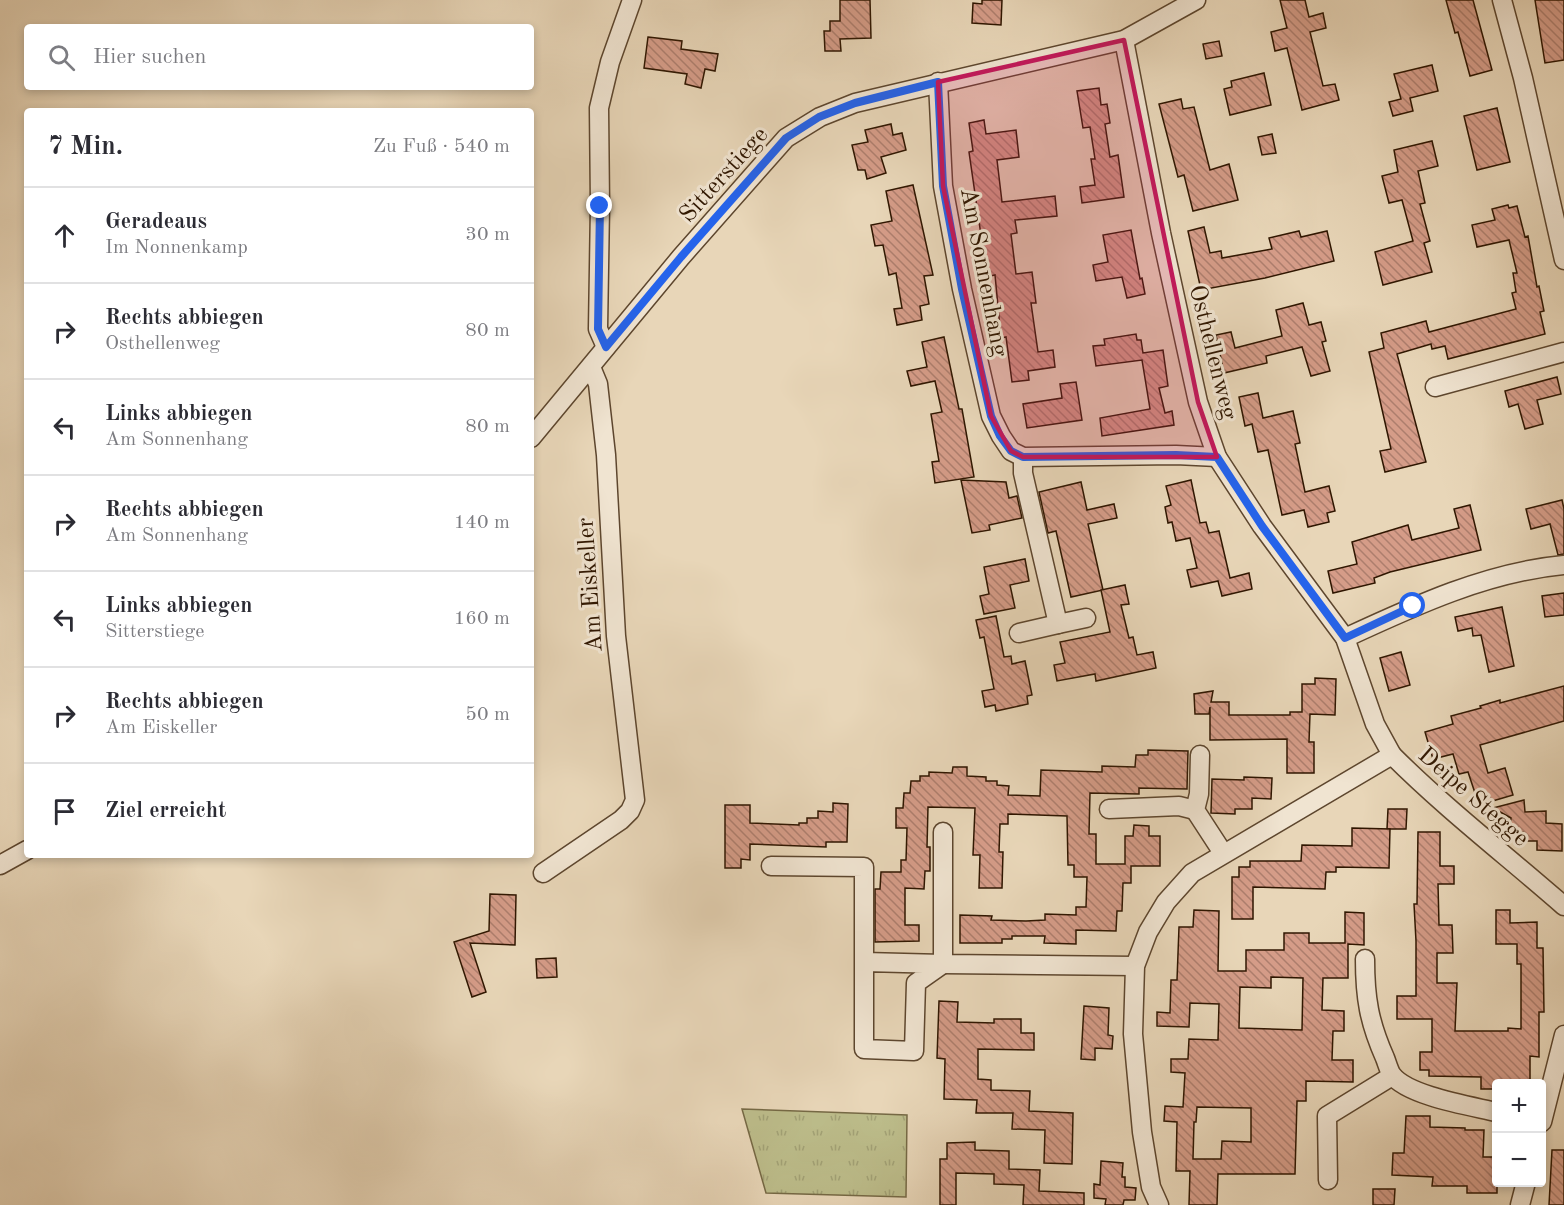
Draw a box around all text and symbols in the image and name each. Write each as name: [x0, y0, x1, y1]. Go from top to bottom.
search box: [24, 24, 534, 90]
icon: search: [45, 41, 78, 74]
text: Hier suchen: [93, 46, 206, 68]
street label: Sitterstiege: [676, 123, 773, 228]
text: 7 Min.: [48, 134, 123, 160]
text: Zu Fuß · 540 m: [373, 137, 510, 157]
street label: Am Sonnenhang: [955, 186, 1011, 359]
route end: [586, 192, 612, 218]
text: Geradeaus: [105, 211, 207, 233]
icon: ahead: [48, 219, 81, 252]
text: 30 m: [465, 225, 510, 245]
text: Im Nonnenkamp: [105, 238, 248, 258]
street label: Osthellenweg: [1184, 283, 1240, 422]
text: Rechts abbiegen: [105, 307, 264, 329]
icon: right: [48, 315, 81, 348]
text: 80 m: [465, 321, 510, 341]
text: Osthellenweg: [105, 334, 220, 354]
text: Links abbiegen: [105, 403, 253, 425]
icon: left: [48, 411, 81, 444]
text: 80 m: [465, 417, 510, 437]
text: Am Sonnenhang: [105, 430, 248, 450]
text: Rechts abbiegen: [105, 499, 264, 521]
icon: right: [48, 507, 81, 540]
text: 140 m: [454, 513, 510, 533]
street label: Am Eiskeller: [574, 517, 608, 653]
text: Am Sonnenhang: [105, 526, 248, 546]
route start: [1399, 592, 1425, 618]
text: Links abbiegen: [105, 595, 253, 617]
icon: left: [48, 603, 81, 636]
text: 160 m: [454, 609, 510, 629]
text: Sitterstiege: [105, 622, 204, 642]
text: Rechts abbiegen: [105, 691, 264, 713]
icon: right: [48, 699, 81, 732]
text: 50 m: [465, 705, 510, 725]
text: Am Eiskeller: [105, 718, 217, 738]
street label: Deipe Stegge: [1413, 743, 1533, 852]
icon: arrive: [48, 795, 81, 828]
text: Ziel erreicht: [105, 800, 226, 822]
map controls: [1492, 1079, 1546, 1187]
button: +: [1492, 1079, 1546, 1133]
button: −: [1492, 1133, 1546, 1187]

